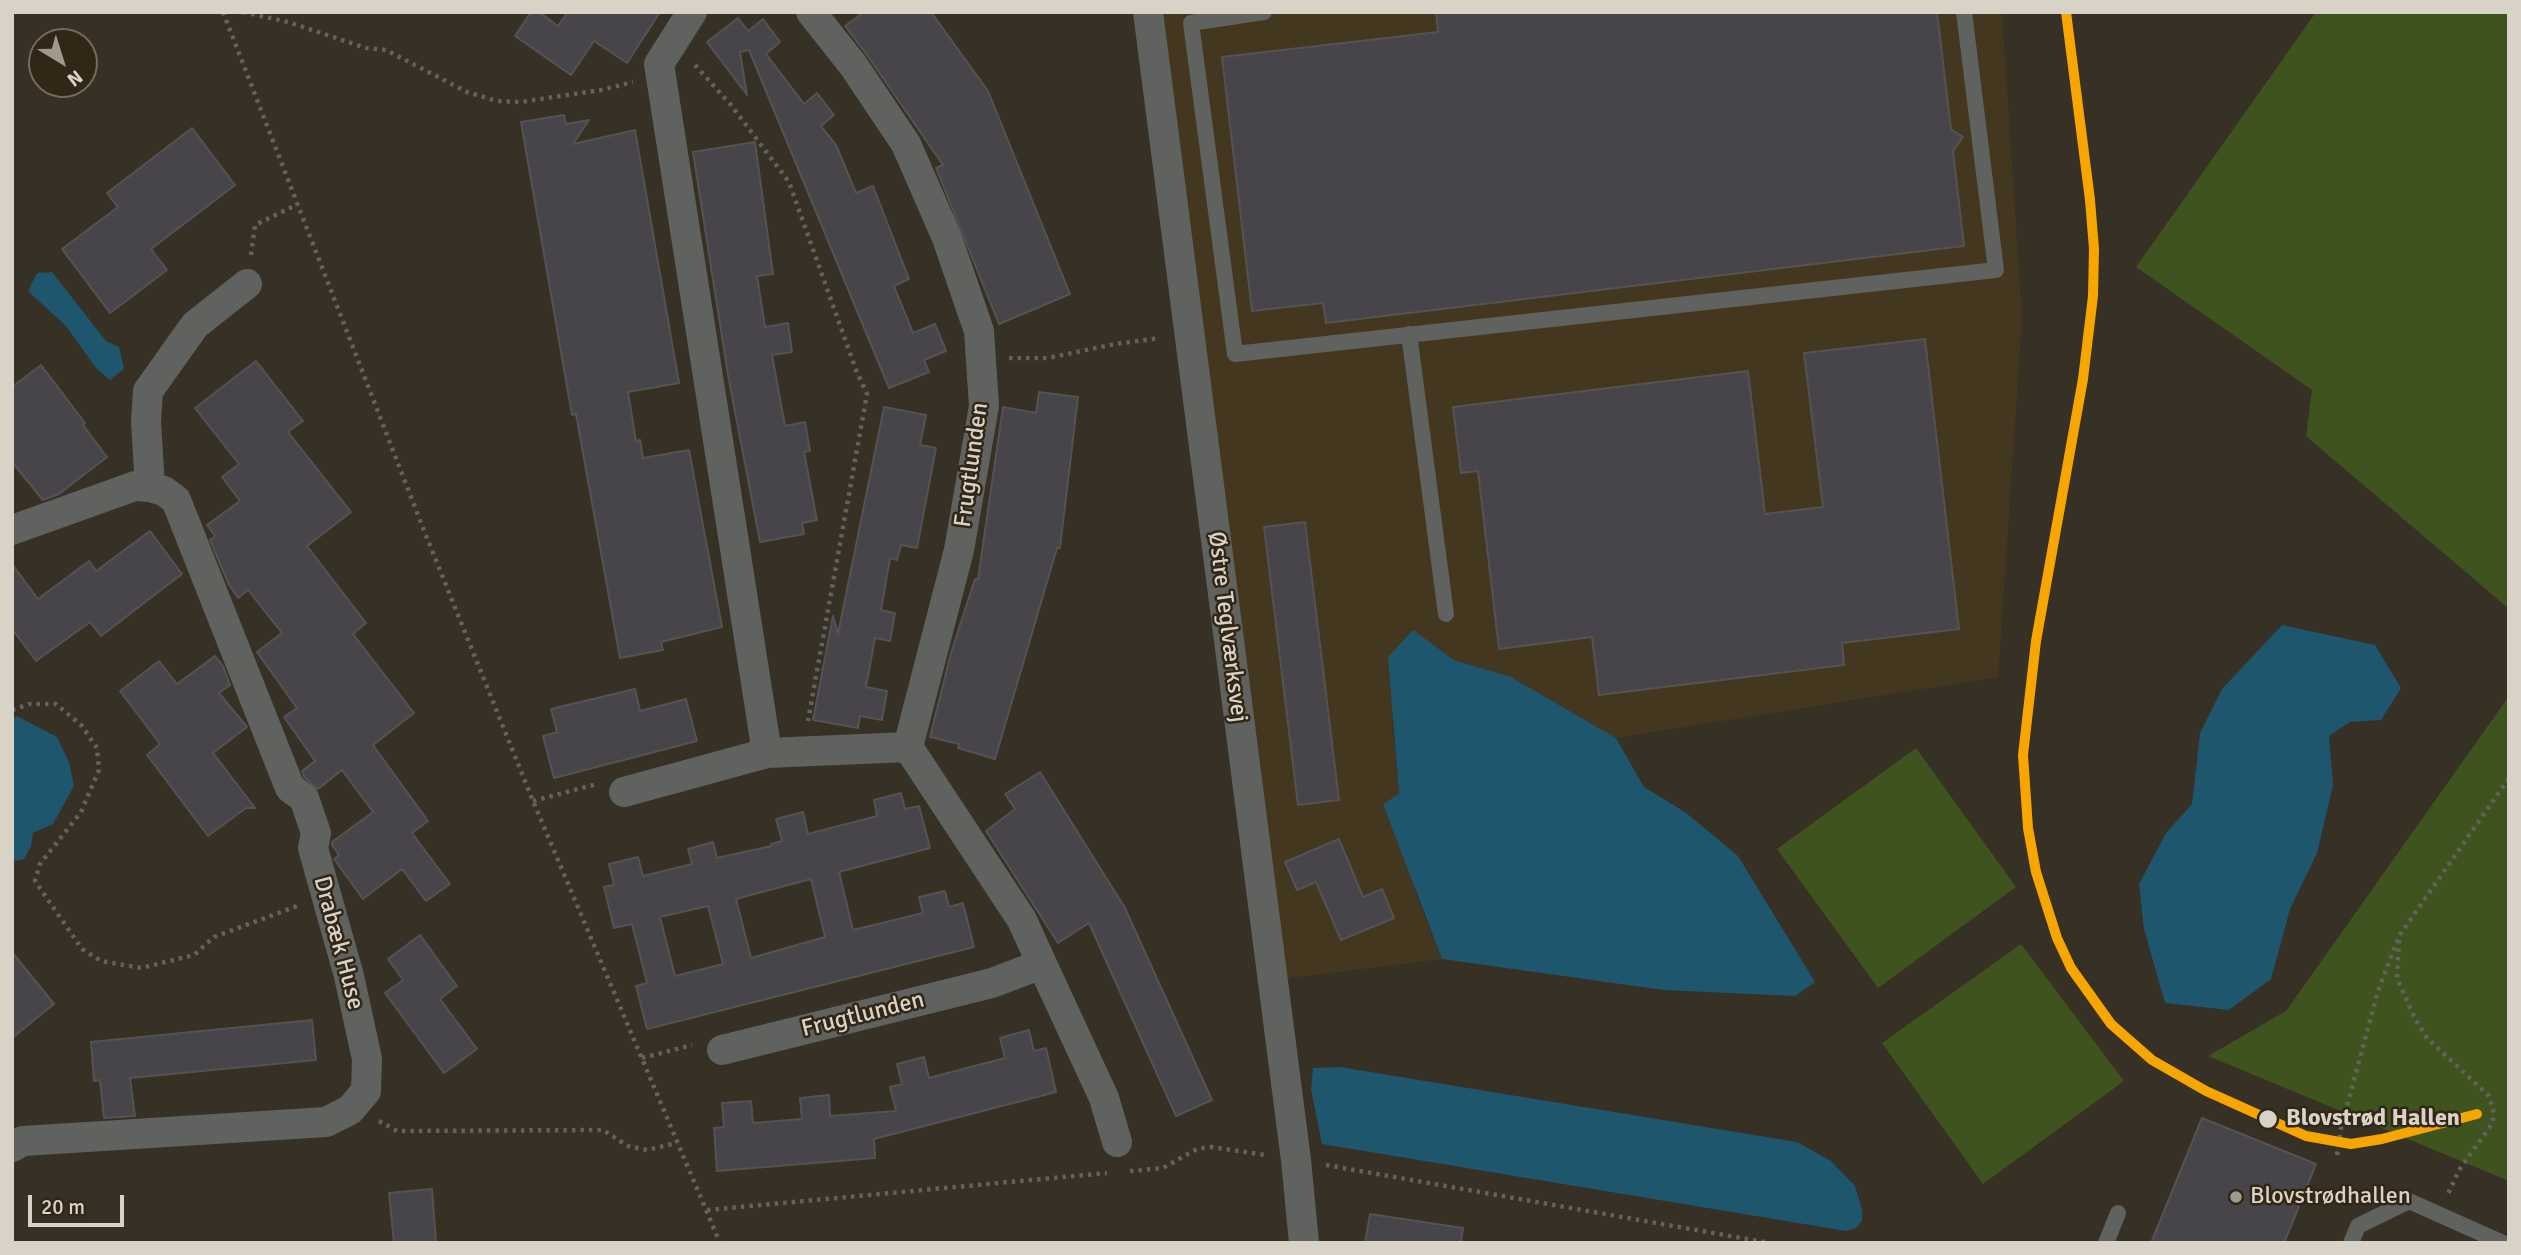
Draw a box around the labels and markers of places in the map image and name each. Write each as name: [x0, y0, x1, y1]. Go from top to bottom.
place label: Blovstrød Hallen: [2286, 1105, 2460, 1133]
marker: Blovstrød Hallen: [2257, 1108, 2279, 1130]
place label: Blovstrødhallen: [2250, 1183, 2411, 1211]
marker: Blovstrødhallen: [2228, 1189, 2244, 1205]

